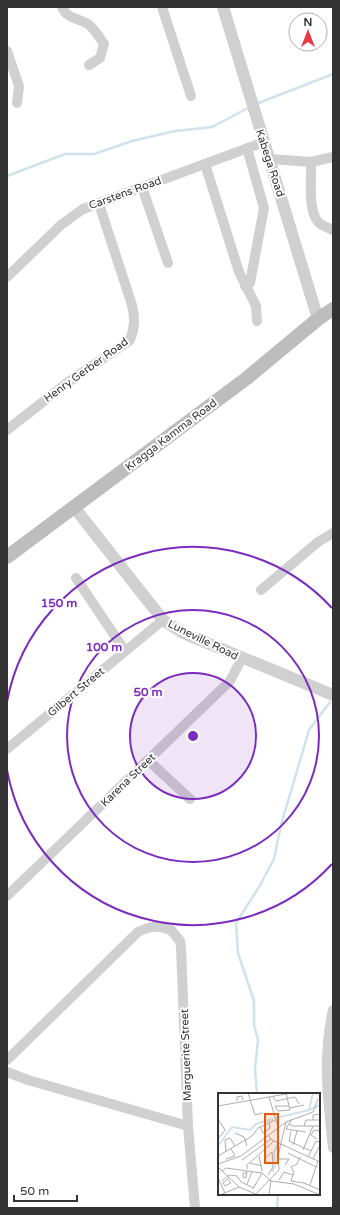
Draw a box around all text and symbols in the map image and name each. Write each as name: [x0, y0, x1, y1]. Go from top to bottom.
north arrow: [288, 12, 328, 52]
text: N: [304, 16, 312, 29]
street label: Kabega Road: [253, 128, 287, 199]
street label: Carstens Road: [87, 174, 163, 212]
street label: Henry Gerber Road: [41, 335, 131, 405]
street label: Kragga Kamma Road: [123, 396, 219, 474]
text: 150 m: [41, 596, 77, 610]
street label: Luneville Road: [166, 617, 240, 663]
text: 100 m: [86, 640, 122, 654]
street label: Gilbert Street: [45, 665, 107, 719]
text: 50 m: [133, 685, 163, 699]
centre of rings: [186, 729, 200, 743]
street label: Karena Street: [98, 751, 158, 809]
street label: Marguerite Street: [178, 1009, 194, 1101]
inset map: [218, 1093, 320, 1195]
scale bar: [14, 1177, 77, 1203]
text: 50 m: [20, 1184, 49, 1198]

